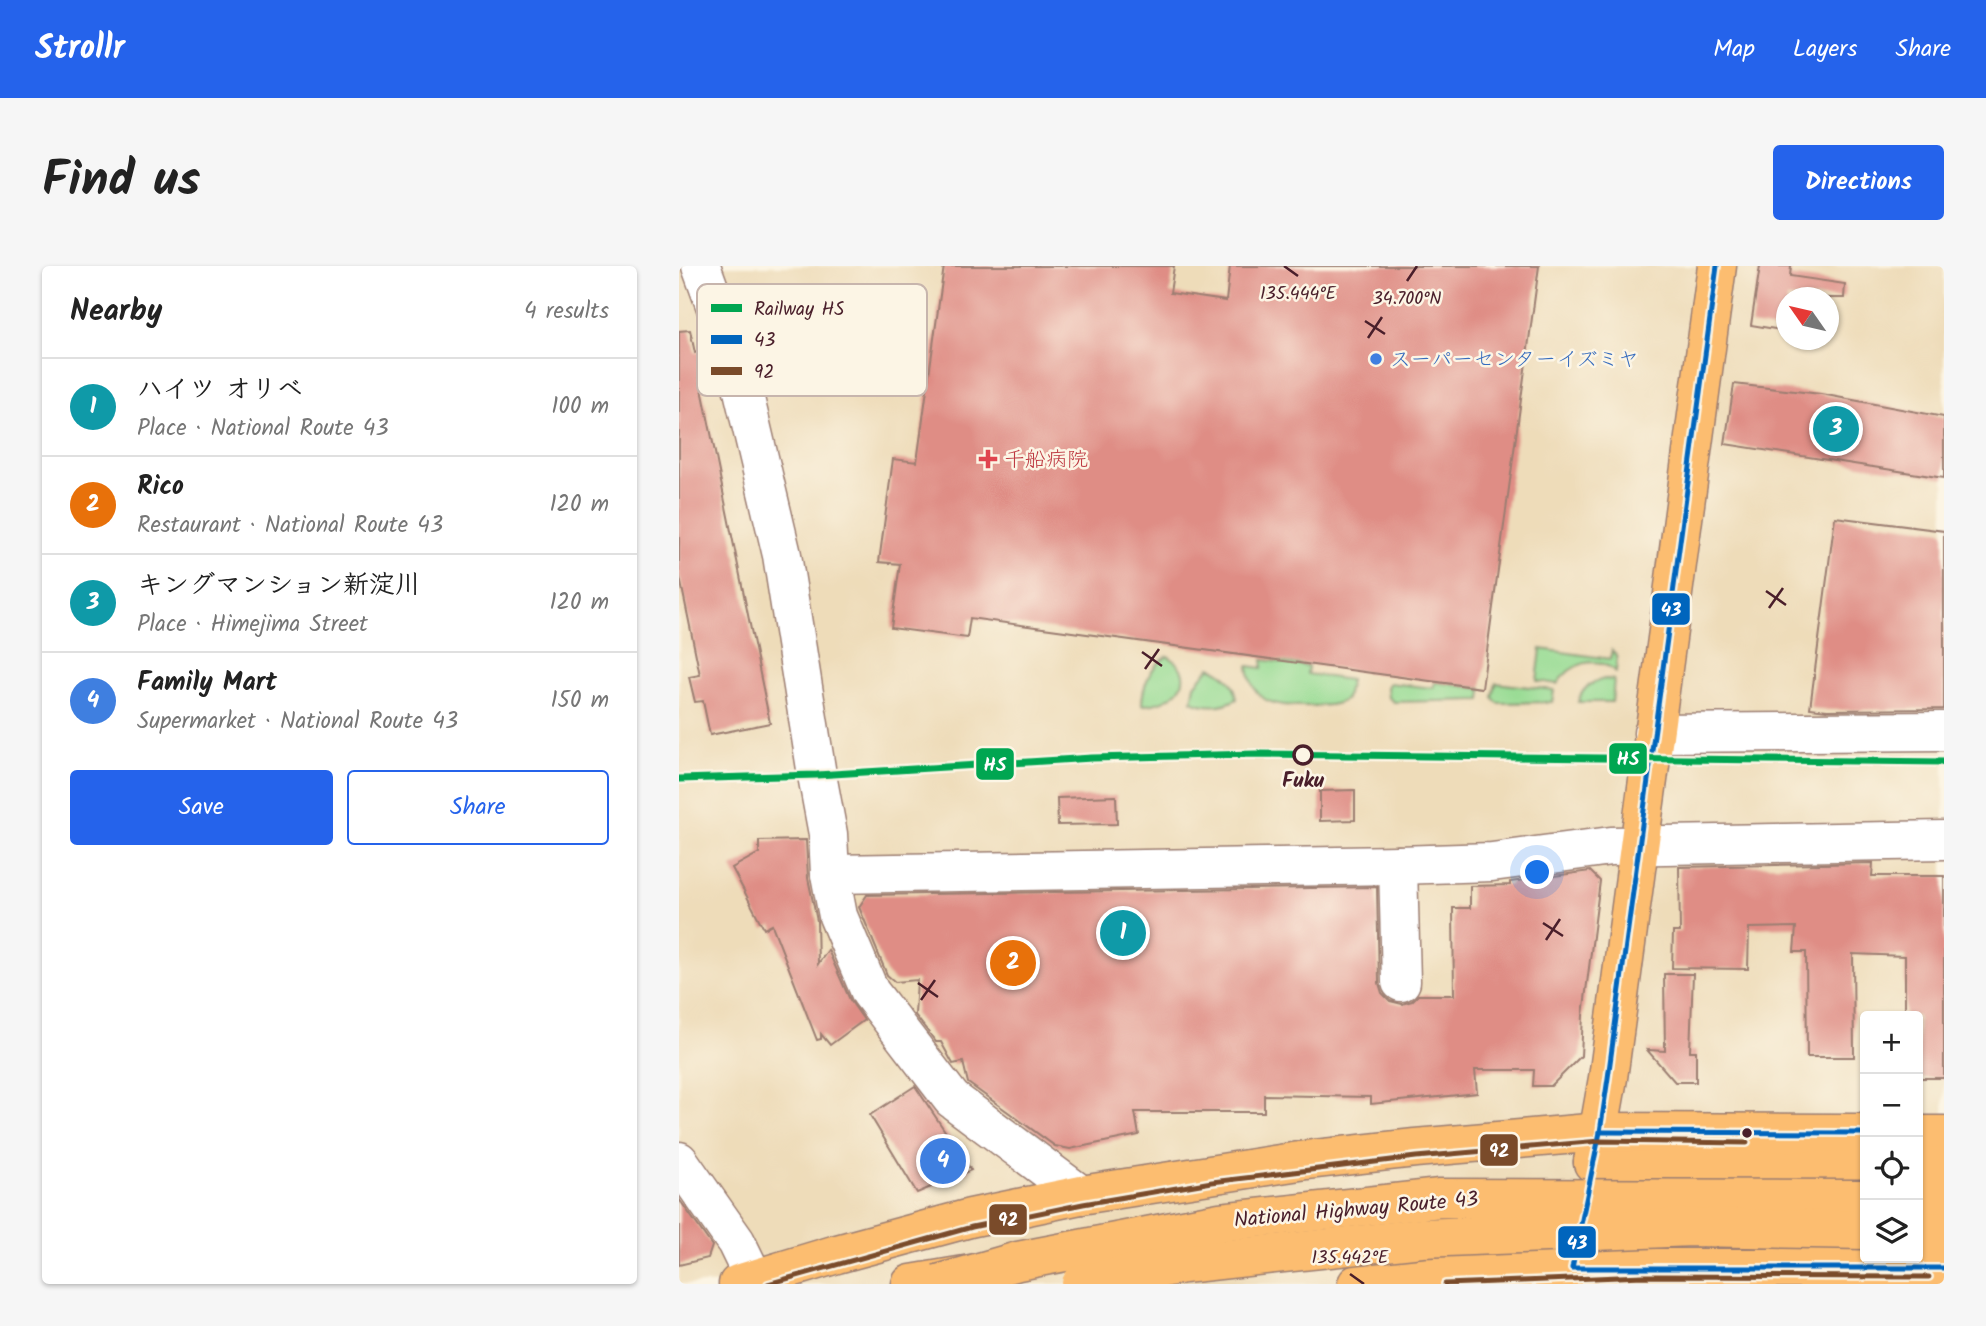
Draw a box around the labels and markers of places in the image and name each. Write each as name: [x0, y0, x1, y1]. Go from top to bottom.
place label: スーパーセンターイズミヤ: [1390, 344, 1639, 377]
marker: スーパーセンターイズミヤ: [1368, 351, 1384, 367]
pin: 3: [1813, 403, 1859, 455]
place label: 千船病院: [1004, 444, 1088, 477]
marker: 千船病院: [978, 449, 998, 469]
marker: Fuku: [1293, 745, 1313, 765]
place label: Fuku: [1282, 765, 1325, 798]
pin: 1: [1100, 907, 1146, 959]
pin: 2: [990, 937, 1036, 989]
unlabelled marker: [1740, 1126, 1754, 1140]
pin: 4: [920, 1135, 966, 1187]

